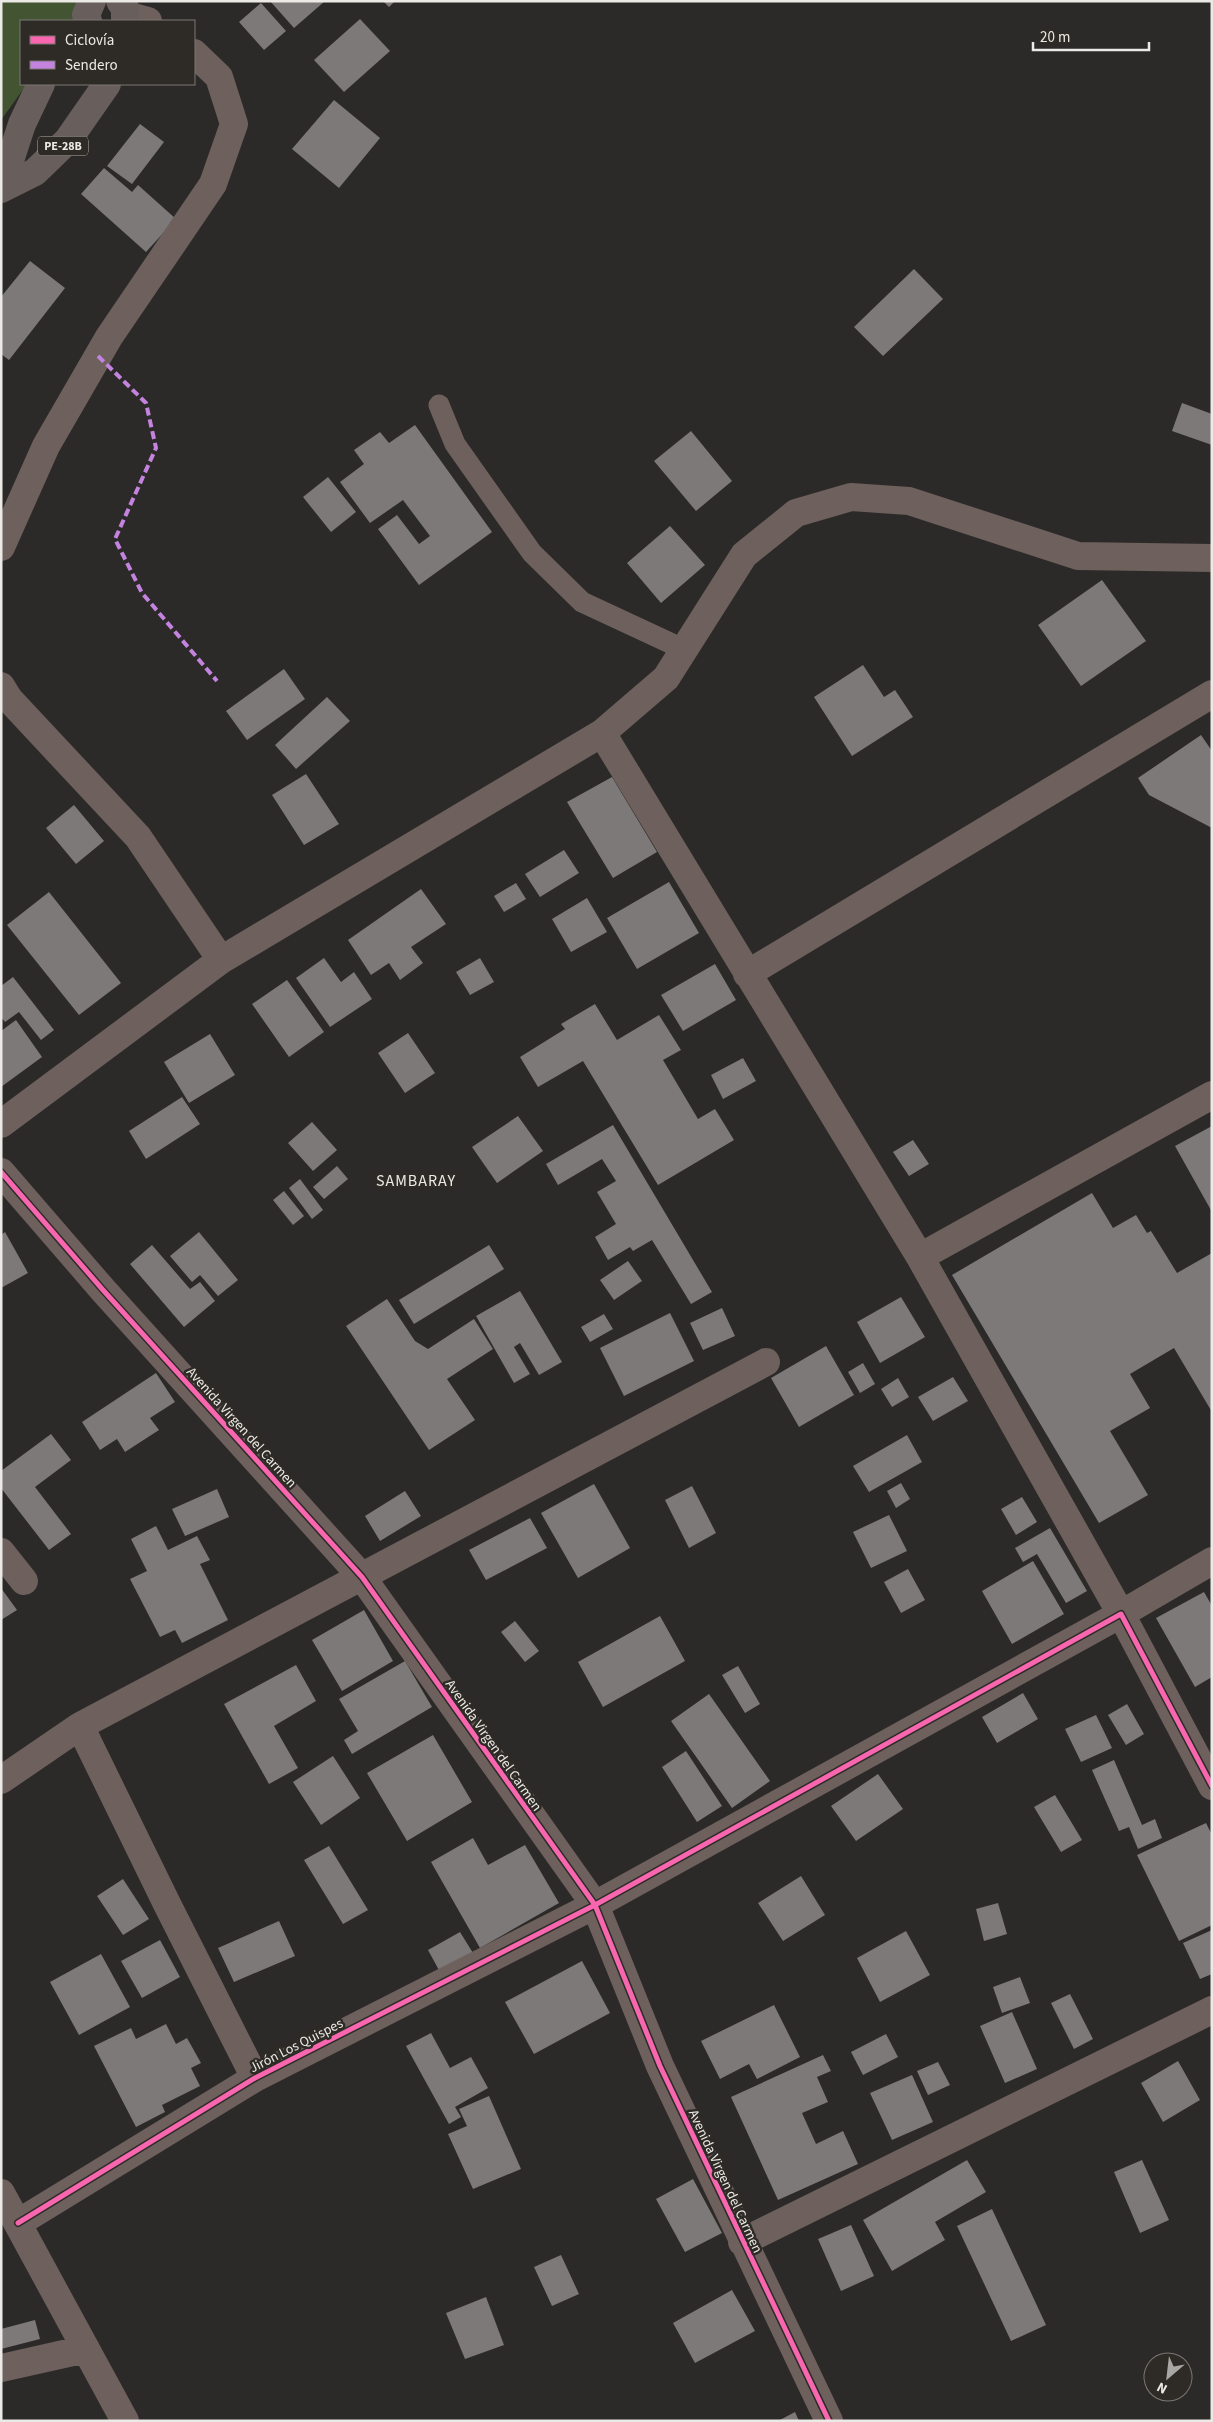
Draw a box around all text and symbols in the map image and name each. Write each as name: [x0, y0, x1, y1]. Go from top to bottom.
legend: [20, 20, 195, 85]
scale bar: [1033, 20, 1149, 52]
text: 20 m: [1040, 27, 1070, 48]
text: Ciclovía: [65, 30, 114, 51]
text: Sendero: [65, 55, 118, 76]
road number: PE-28B: [38, 136, 88, 156]
district label: SAMBARAY: [376, 1170, 456, 1192]
street label: Avenida Virgen del Carmen: [181, 1363, 301, 1493]
street label: Avenida Virgen del Carmen: [440, 1676, 546, 1815]
street label: Jirón Los Quispes: [246, 2014, 347, 2078]
street label: Avenida Virgen del Carmen: [683, 2106, 767, 2257]
north arrow: [1143, 2352, 1193, 2402]
text: N: [1154, 2377, 1171, 2399]

